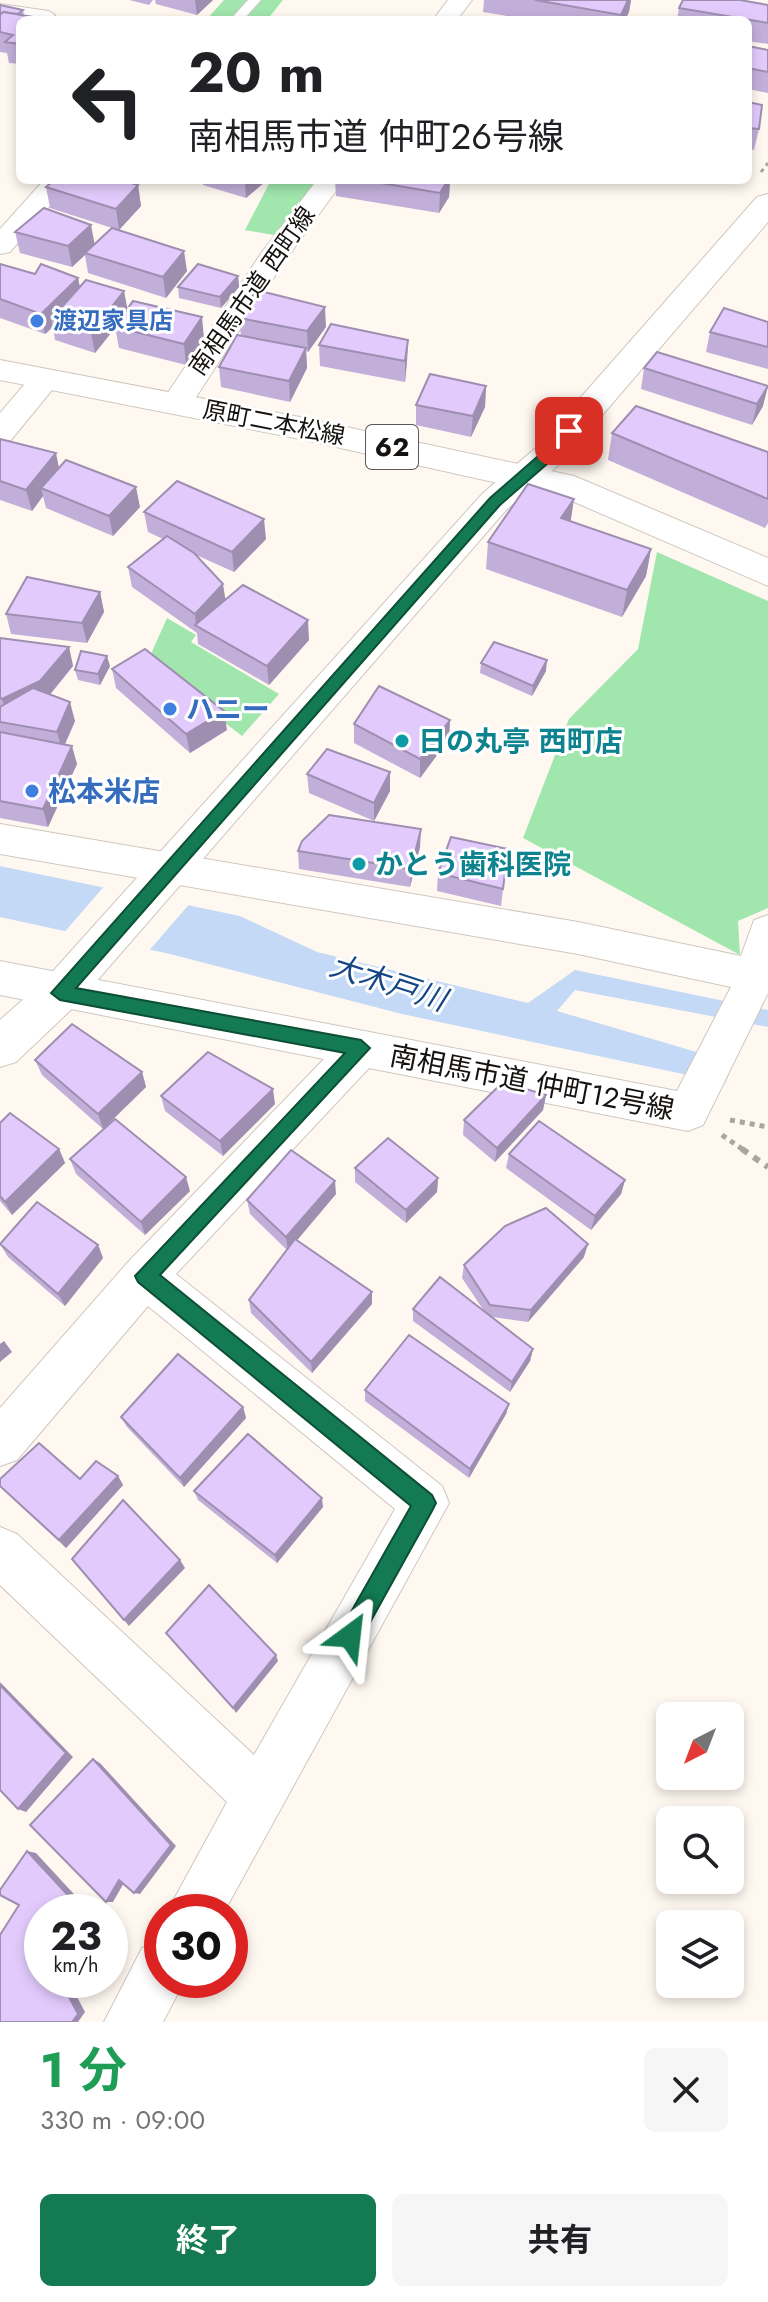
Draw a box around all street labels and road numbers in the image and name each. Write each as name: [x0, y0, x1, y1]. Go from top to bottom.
street label: 南相馬市道 西町線: [180, 199, 323, 382]
street label: 原町二本松線: [200, 392, 348, 453]
road number: 62: [366, 425, 418, 469]
street label: 南相馬市道 仲町12号線: [386, 1035, 678, 1130]

